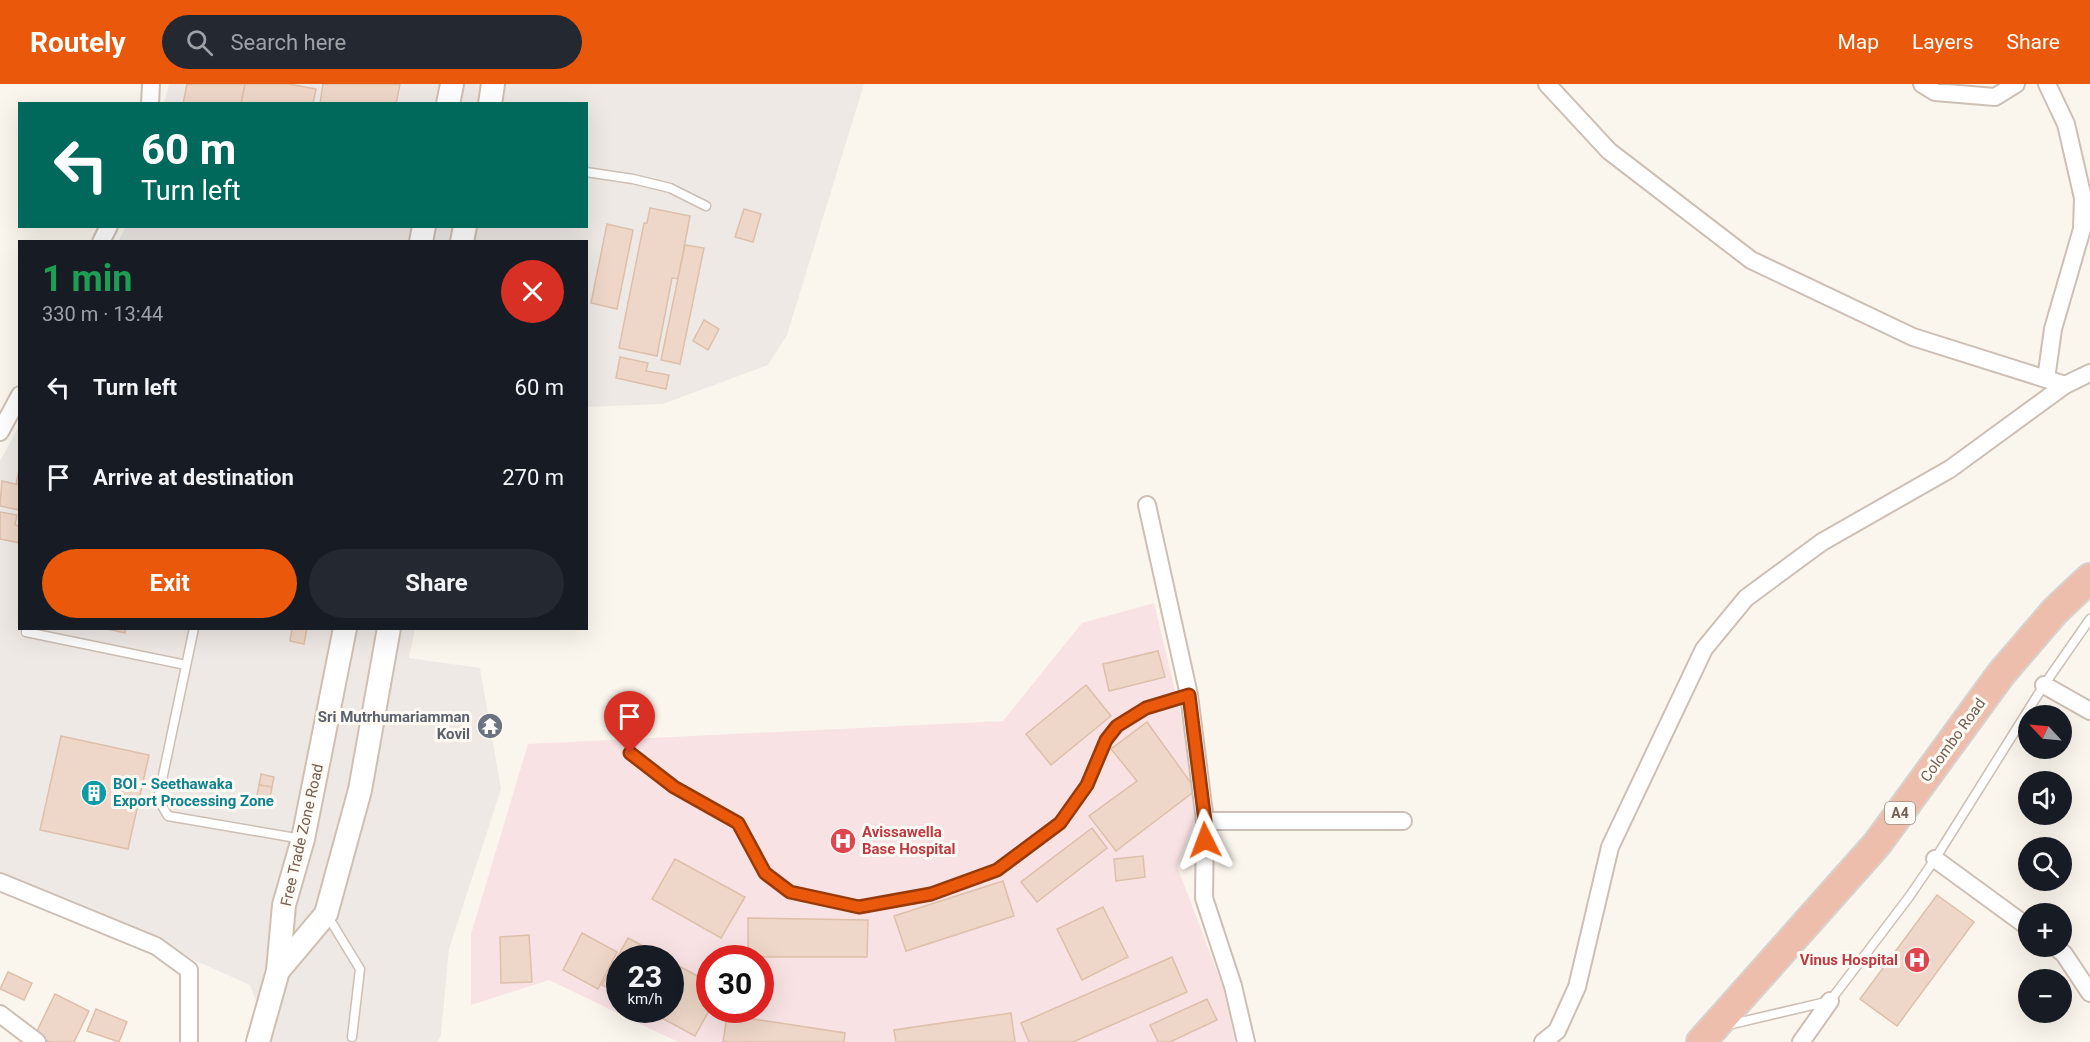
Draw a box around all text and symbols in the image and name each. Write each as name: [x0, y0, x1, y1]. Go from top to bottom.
search box: [162, 15, 582, 69]
text: Routely: [30, 26, 126, 59]
icon: search: [183, 26, 216, 59]
text: Search here: [231, 30, 346, 55]
text: Map: [1837, 30, 1879, 54]
text: Layers: [1912, 30, 1973, 54]
text: Share: [2006, 30, 2060, 54]
text: 60 m: [141, 125, 236, 174]
icon: left: [42, 126, 120, 204]
text: Turn left: [141, 175, 241, 207]
text: 1 min: [42, 258, 133, 300]
button: close: [501, 260, 564, 323]
text: 330 m · 13:44: [42, 302, 163, 326]
icon: left: [42, 371, 75, 404]
text: Turn left: [93, 375, 177, 400]
text: 60 m: [515, 375, 564, 400]
icon: arrive: [42, 461, 75, 494]
text: Arrive at destination: [93, 465, 294, 490]
text: 270 m: [502, 465, 564, 490]
button: Exit: [42, 549, 297, 618]
button: Share: [309, 549, 564, 618]
pin: [604, 691, 655, 753]
street label: Colombo Road: [1917, 695, 1989, 785]
icon: arrive: [613, 700, 646, 733]
north arrow: [2018, 705, 2072, 759]
map controls: [2018, 705, 2072, 1023]
place label: Sri Mutrhumariamman Kovil: [318, 708, 470, 743]
temple icon: Sri Mutrhumariamman Kovil: [475, 711, 505, 741]
street label: Free Trade Zone Road: [277, 762, 327, 908]
button: sound: [2018, 771, 2072, 825]
place label: BOI - Seethawaka Export Processing Zone: [113, 775, 274, 810]
building icon: BOI - Seethawaka Export Processing Zone: [79, 778, 109, 808]
road number: A4: [1885, 802, 1915, 824]
position arrow: [1173, 808, 1237, 872]
place label: Avissawella Base Hospital: [862, 823, 955, 858]
hospital icon: Avissawella Base Hospital: [828, 826, 858, 856]
button: search: [2018, 837, 2072, 891]
button: +: [2018, 903, 2072, 957]
speed limit sign: 30: [696, 945, 774, 1023]
hospital icon: Vinus Hospital: [1902, 945, 1932, 975]
place label: Vinus Hospital: [1800, 951, 1898, 969]
text: 23: [628, 959, 662, 994]
button: −: [2018, 969, 2072, 1023]
text: km/h: [627, 990, 663, 1008]

